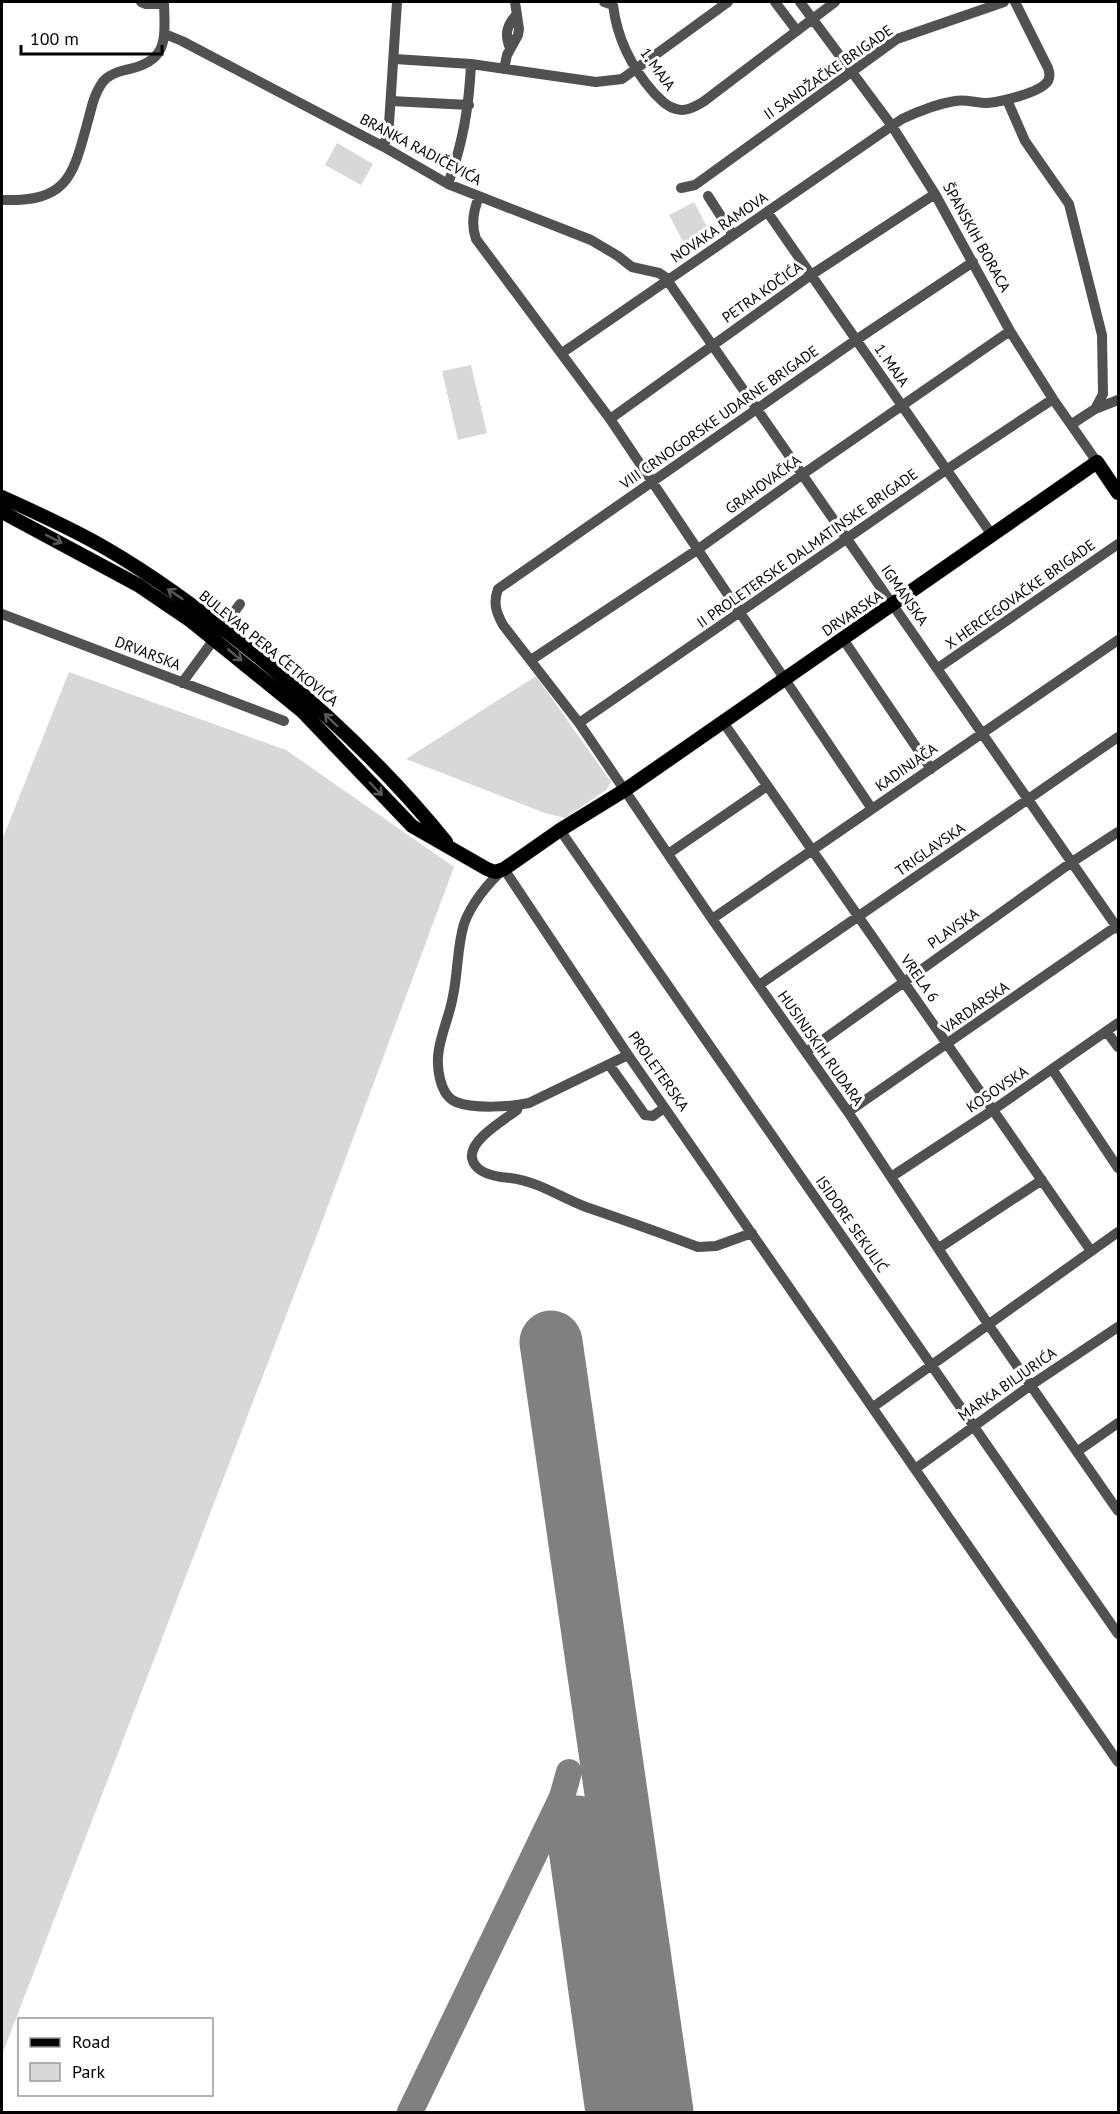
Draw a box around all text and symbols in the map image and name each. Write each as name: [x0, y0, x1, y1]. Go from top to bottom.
scale bar: [21, 18, 162, 56]
street label: II SANDŽAČKE BRIGADE: [760, 20, 896, 124]
text: 100 m: [30, 27, 79, 50]
street label: 1. MAJA: [636, 44, 680, 94]
street label: BRANKA RADIČEVIĆA: [357, 109, 485, 189]
street label: ŠPANSKIH BORACA: [939, 179, 1015, 295]
street label: NOVAKA RAMOVA: [667, 187, 771, 267]
street label: PETRA KOČIĆA: [718, 257, 806, 327]
street label: 1. MAJA: [870, 340, 914, 390]
street label: VIII CRNOGORSKE UDARNE BRIGADE: [615, 341, 822, 494]
street label: GRAHOVAČKA: [722, 450, 805, 518]
street label: II PROLETERSKE DALMATINSKE BRIGADE: [693, 464, 921, 632]
one-way arrow: [44, 534, 62, 545]
street label: X HERCEGOVAČKE BRIGADE: [941, 535, 1099, 653]
street label: IGMANSKA: [877, 561, 933, 629]
street label: BULEVAR PERA ĆETKOVIĆA: [195, 586, 343, 710]
street label: DRVARSKA: [818, 586, 886, 640]
one-way arrow: [168, 588, 184, 600]
street label: DRVARSKA: [112, 632, 184, 674]
one-way arrow: [227, 649, 243, 662]
one-way arrow: [324, 713, 339, 728]
street label: KADINJAČA: [871, 739, 941, 795]
one-way arrow: [369, 781, 383, 796]
street label: TRIGLAVSKA: [891, 818, 969, 880]
street label: PLAVSKA: [924, 903, 983, 953]
street label: VRELA 6: [896, 950, 943, 1005]
street label: VARDARSKA: [937, 977, 1013, 1038]
street label: HUSINJSKIH RUDARA: [774, 987, 868, 1110]
street label: PROLETERSKA: [624, 1027, 694, 1115]
street label: KOSOVSKA: [962, 1061, 1032, 1117]
street label: ISIDORE SEKULIĆ: [812, 1172, 892, 1276]
street label: MARKA BILJURIĆA: [954, 1343, 1060, 1425]
legend: [18, 2018, 213, 2096]
text: Road: [72, 2030, 110, 2053]
text: Park: [72, 2060, 105, 2083]

